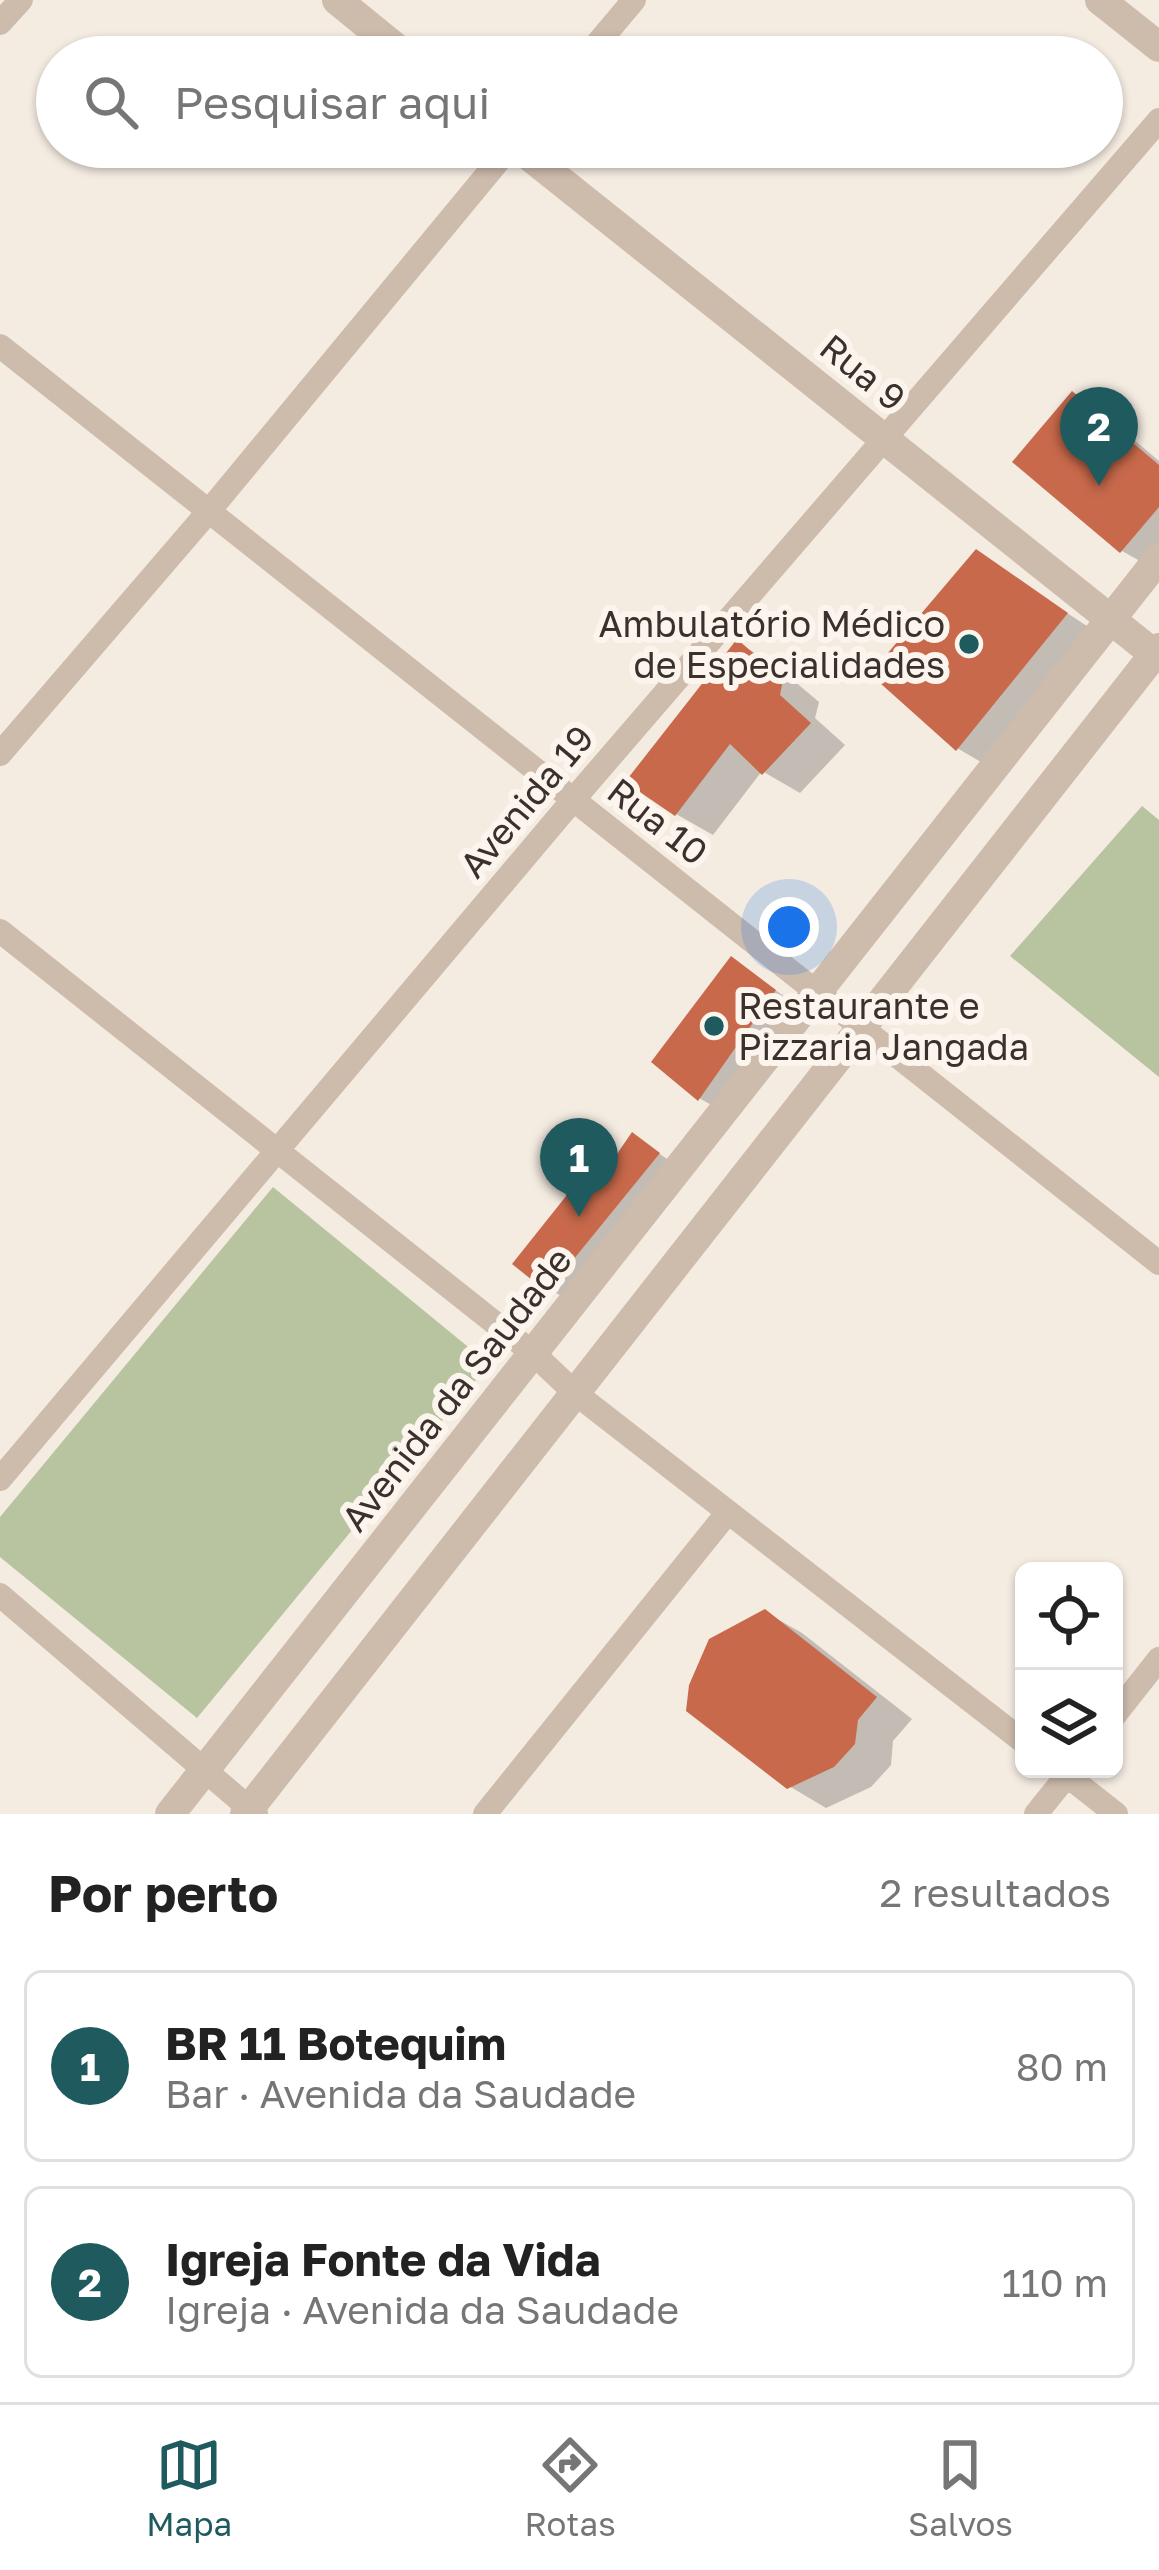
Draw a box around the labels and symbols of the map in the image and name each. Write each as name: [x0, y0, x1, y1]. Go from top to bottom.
street label: Rua 9: [812, 325, 914, 419]
pin: 2: [1060, 387, 1138, 486]
place label: Ambulatório Médico de Especialidades: [598, 602, 945, 686]
marker: Ambulatório Médico de Especialidades: [956, 631, 982, 657]
street label: Avenida 19: [450, 716, 602, 886]
street label: Rua 10: [600, 769, 716, 873]
your location: [759, 897, 819, 957]
place label: Restaurante e Pizzaria Jangada: [738, 984, 1029, 1068]
marker: Restaurante e Pizzaria Jangada: [701, 1013, 727, 1039]
pin: 1: [540, 1118, 618, 1217]
street label: Avenida da Saudade: [332, 1239, 580, 1539]

